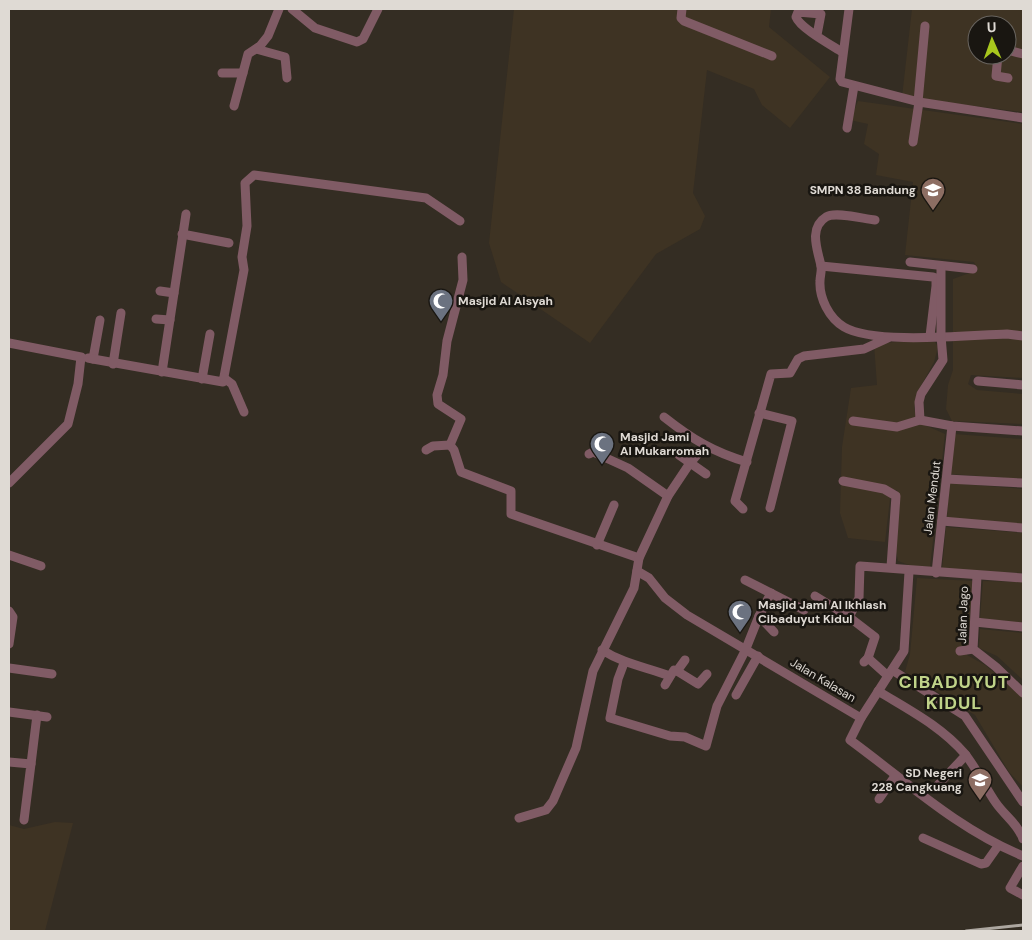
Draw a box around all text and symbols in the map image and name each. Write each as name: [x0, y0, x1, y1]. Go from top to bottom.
north arrow: [967, 15, 1017, 65]
text: U: [986, 18, 997, 36]
school or university icon: SMPN 38 Bandung: [920, 177, 946, 211]
place label: SMPN 38 Bandung: [810, 182, 916, 198]
mosque icon: Masjid Al Aisyah: [428, 288, 454, 322]
place label: Masjid Al Aisyah: [458, 293, 553, 309]
place label: Masjid Jami Al Mukarromah: [620, 429, 709, 459]
mosque icon: Masjid Jami Al Mukarromah: [589, 431, 615, 465]
street label: Jalan Mendut: [920, 460, 945, 536]
street label: Jalan Jago: [954, 586, 972, 644]
place label: Masjid Jami Al Ikhlash Cibaduyut Kidul: [758, 597, 886, 627]
mosque icon: Masjid Jami Al Ikhlash Cibaduyut Kidul: [727, 599, 753, 633]
street label: Jalan Kalasan: [787, 654, 859, 706]
district label: CIBADUYUT KIDUL: [899, 670, 1009, 715]
place label: SD Negeri 228 Cangkuang: [871, 765, 962, 795]
school or university icon: SD Negeri 228 Cangkuang: [967, 767, 993, 801]

